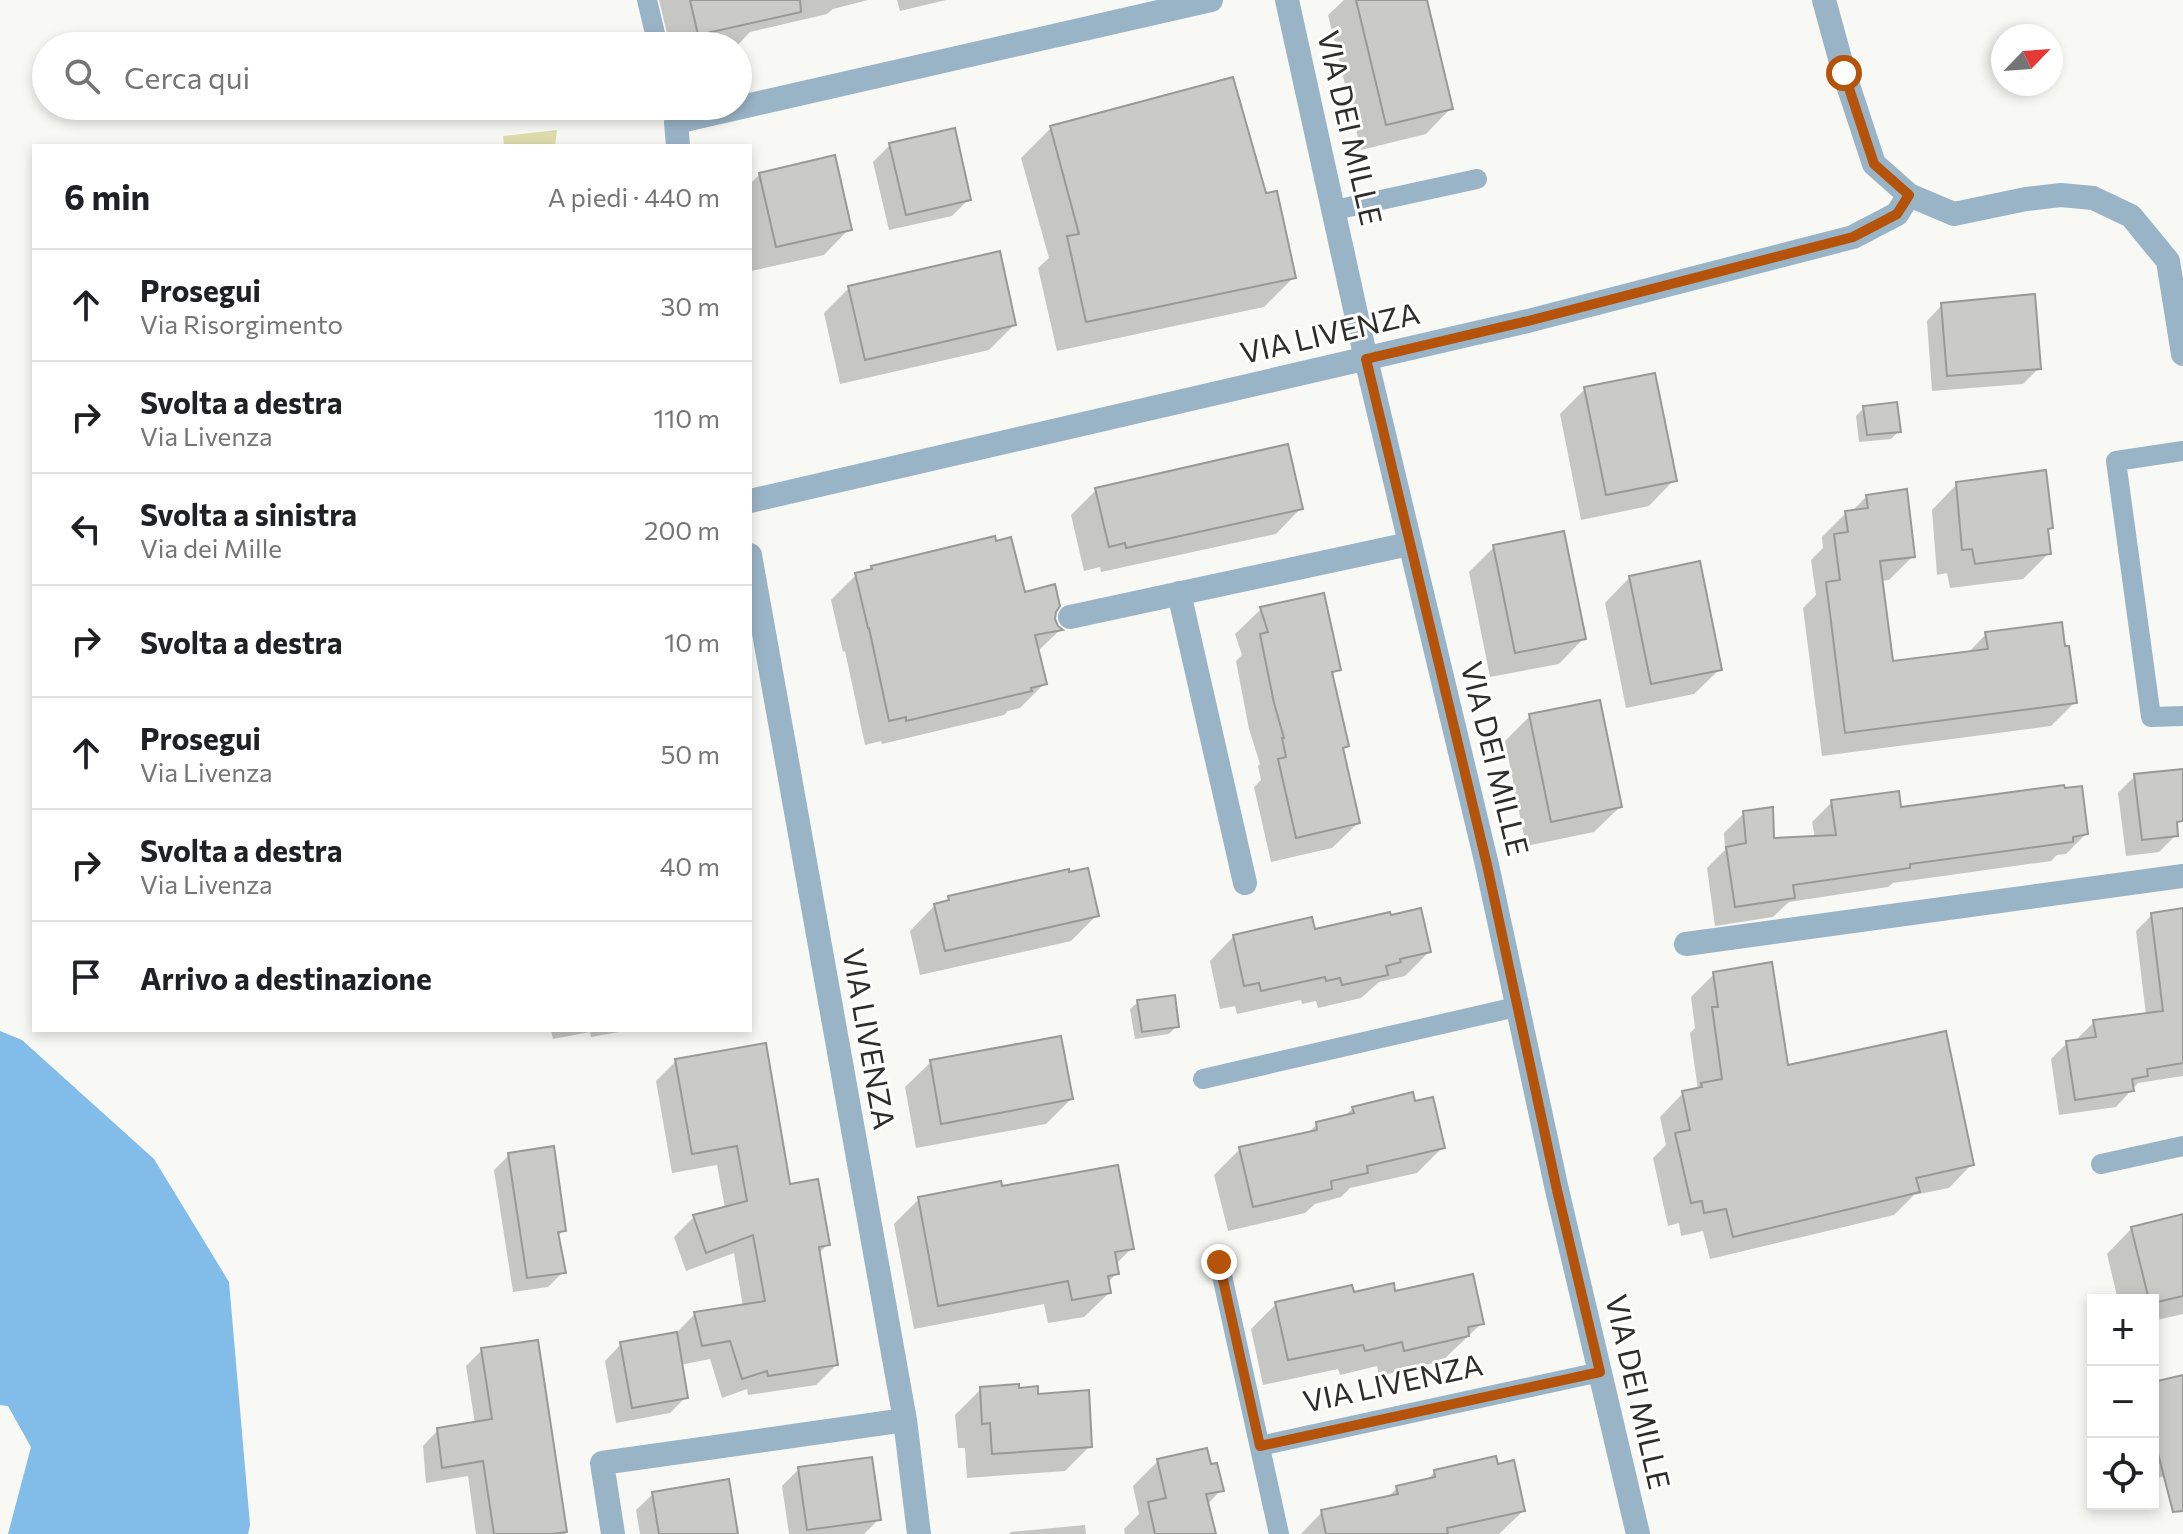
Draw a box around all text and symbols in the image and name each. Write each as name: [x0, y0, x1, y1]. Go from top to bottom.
north arrow: [1991, 24, 2063, 96]
street label: VIA DEI MILLE: [1311, 26, 1392, 228]
search box: [32, 32, 752, 120]
icon: search: [60, 54, 104, 98]
route start: [1826, 55, 1862, 91]
text: Cerca qui: [124, 58, 250, 95]
text: 6 min: [64, 175, 150, 217]
text: A piedi · 440 m: [548, 181, 720, 212]
text: Prosegui: [140, 271, 261, 308]
icon: ahead: [64, 283, 108, 327]
text: 30 m: [661, 290, 720, 321]
street label: VIA LIVENZA: [1236, 293, 1423, 370]
text: Via Risorgimento: [140, 308, 343, 339]
text: Svolta a destra: [140, 383, 342, 420]
icon: right: [64, 395, 108, 439]
text: 110 m: [653, 402, 720, 433]
text: Via Livenza: [140, 420, 273, 451]
text: Svolta a sinistra: [140, 495, 357, 532]
icon: left: [64, 507, 108, 551]
text: 200 m: [644, 514, 720, 545]
text: Via dei Mille: [140, 532, 282, 563]
icon: right: [64, 619, 108, 663]
text: Svolta a destra: [140, 623, 342, 660]
text: 10 m: [664, 626, 720, 657]
street label: VIA DEI MILLE: [1454, 658, 1538, 859]
text: Prosegui: [140, 719, 261, 756]
icon: ahead: [64, 731, 108, 775]
text: 50 m: [660, 738, 720, 769]
text: Via Livenza: [140, 756, 273, 787]
text: Svolta a destra: [140, 831, 342, 868]
icon: right: [64, 843, 108, 887]
text: 40 m: [660, 850, 720, 881]
text: Via Livenza: [140, 868, 273, 899]
street label: VIA LIVENZA: [836, 945, 905, 1132]
icon: arrive: [64, 955, 108, 999]
text: Arrivo a destinazione: [140, 959, 432, 996]
route end: [1201, 1244, 1237, 1280]
street label: VIA DEI MILLE: [1599, 1290, 1680, 1492]
map controls: [2087, 1294, 2159, 1510]
button: +: [2087, 1294, 2159, 1366]
street label: VIA LIVENZA: [1299, 1344, 1486, 1419]
button: −: [2087, 1366, 2159, 1438]
button: locate: [2087, 1438, 2159, 1510]

